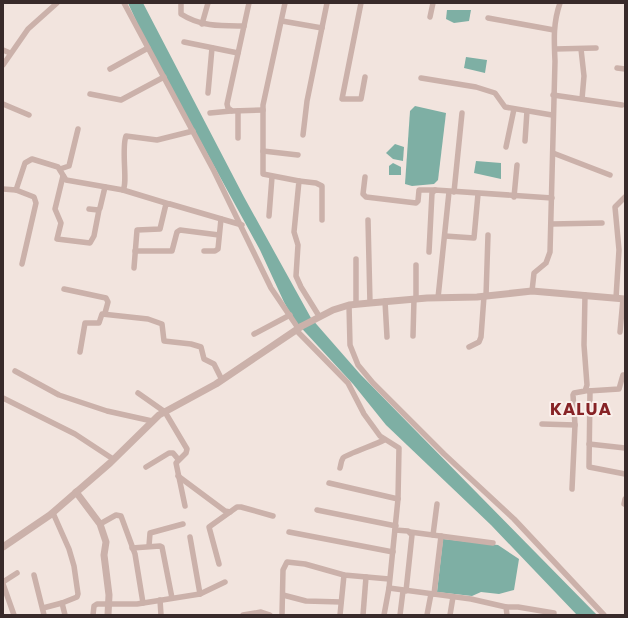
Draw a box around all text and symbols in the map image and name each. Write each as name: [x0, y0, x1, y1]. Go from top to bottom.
district label: KALUA: [550, 397, 612, 421]

